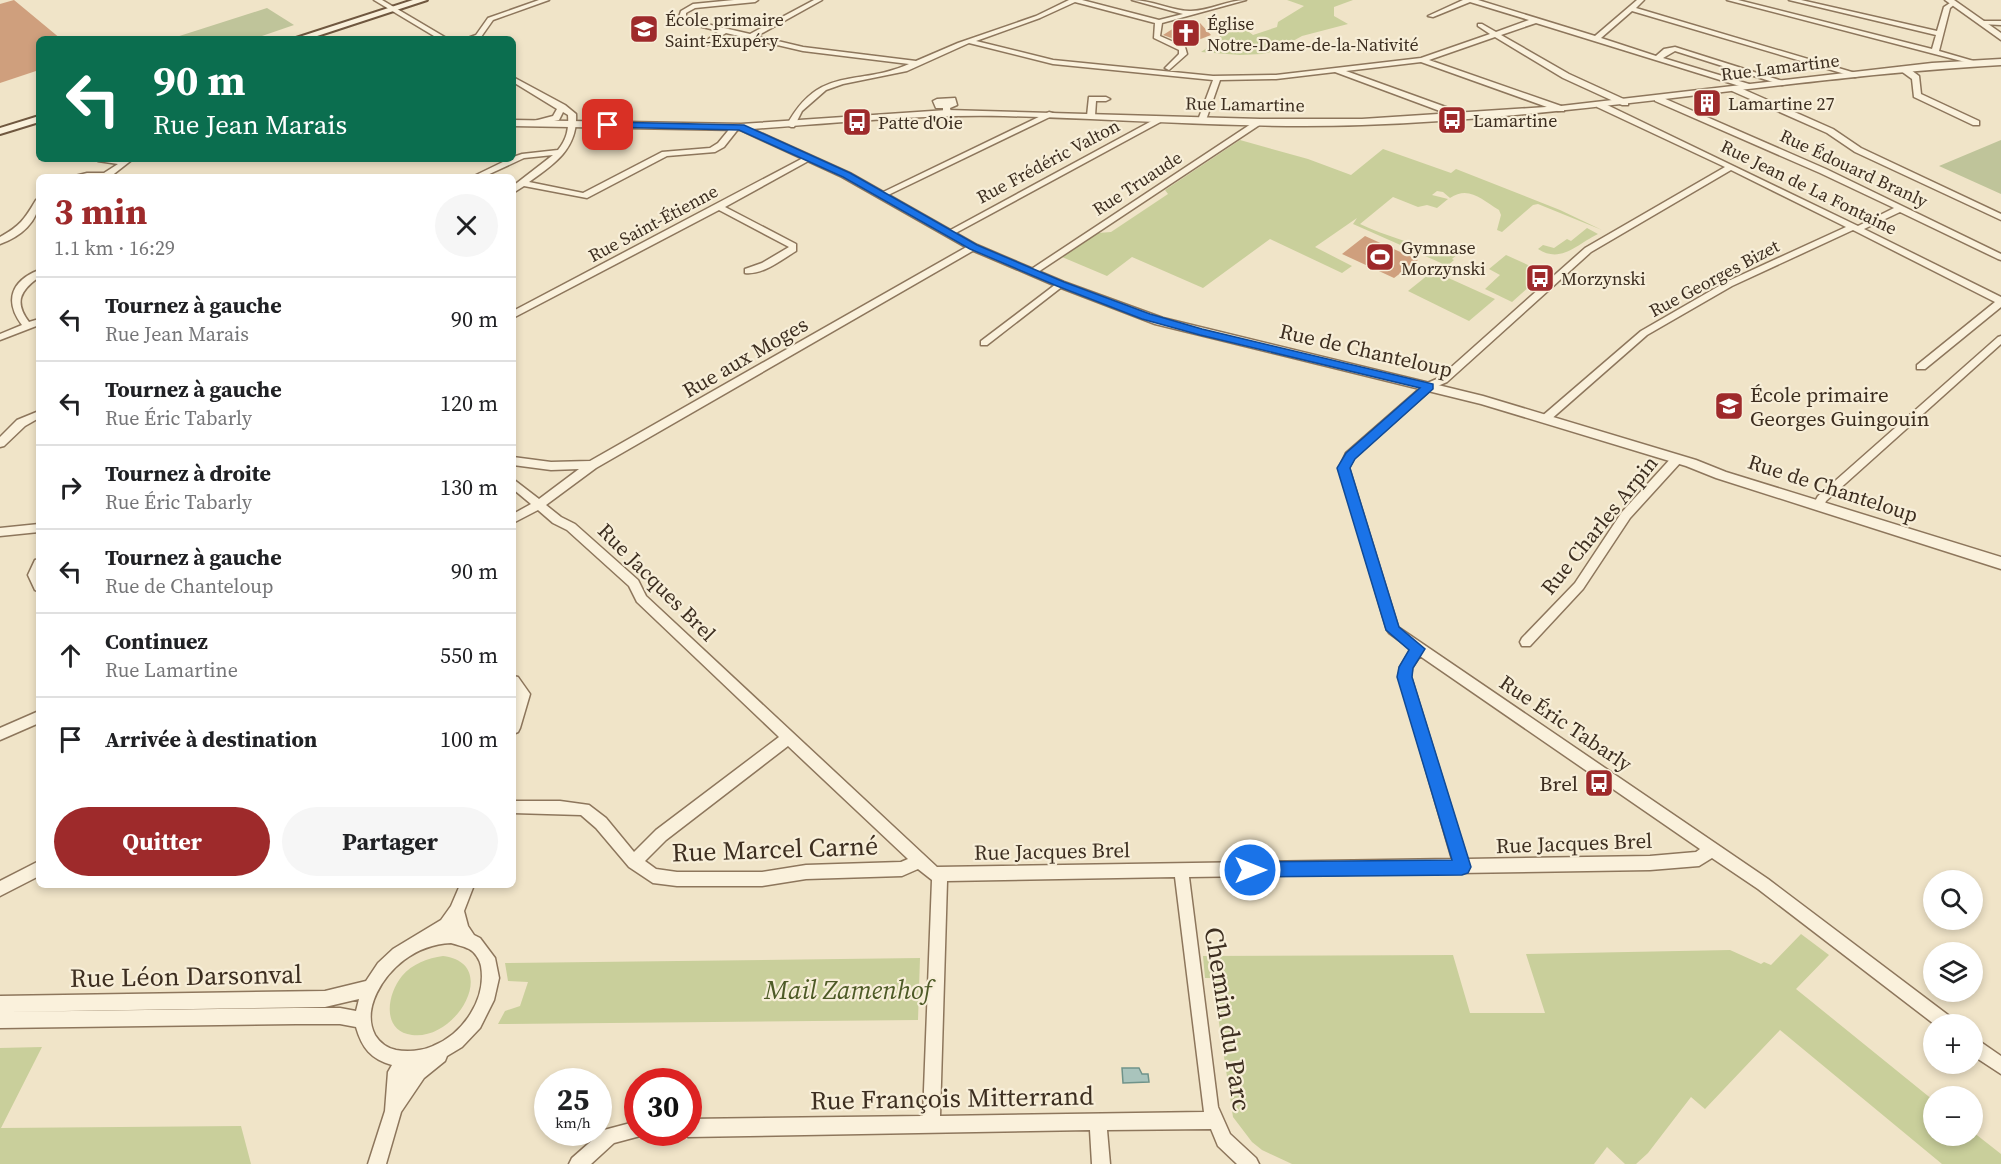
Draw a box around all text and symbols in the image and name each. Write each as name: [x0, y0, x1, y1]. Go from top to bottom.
place label: École primaire Saint-Exupéry: [665, 7, 784, 53]
place label: Église Notre-Dame-de-la-Nativité: [1207, 11, 1419, 57]
school or university icon: École primaire Saint-Exupéry: [628, 13, 660, 45]
church icon: Église Notre-Dame-de-la-Nativité: [1170, 17, 1202, 49]
street label: Rue Lamartine: [1719, 47, 1841, 87]
text: 90 m: [153, 51, 246, 109]
icon: left: [54, 60, 132, 138]
building icon: Lamartine 27: [1691, 87, 1723, 119]
street label: Rue Lamartine: [1185, 90, 1305, 118]
place label: Lamartine 27: [1728, 91, 1835, 116]
pin: [582, 99, 633, 150]
bus stop icon: Lamartine: [1436, 104, 1468, 136]
text: Rue Jean Marais: [153, 106, 347, 143]
bus stop icon: Patte d'Oie: [841, 106, 873, 138]
icon: arrive: [591, 108, 624, 141]
place label: Lamartine: [1473, 108, 1557, 133]
place label: Patte d'Oie: [878, 110, 963, 135]
street label: Rue Frédéric Valton: [972, 113, 1124, 209]
street label: Rue Édouard Branly: [1776, 123, 1933, 214]
street label: Rue Jean de La Fontaine: [1717, 133, 1901, 241]
street label: Rue Truaude: [1087, 145, 1187, 221]
street label: Rue Saint-Étienne: [584, 178, 722, 268]
text: 3 min: [54, 187, 147, 236]
button: close: [435, 194, 498, 257]
street label: Rue Georges Bizet: [1644, 233, 1784, 323]
text: 1.1 km · 16:29: [54, 234, 175, 262]
place label: Gymnase Morzynski: [1401, 235, 1486, 281]
sports icon: Gymnase Morzynski: [1364, 241, 1396, 273]
bus stop icon: Morzynski: [1524, 262, 1556, 294]
place label: Morzynski: [1561, 266, 1646, 291]
text: Tournez à gauche: [105, 290, 282, 320]
icon: left: [54, 303, 87, 336]
text: 90 m: [451, 304, 498, 334]
street label: Rue aux Moges: [677, 309, 813, 405]
street label: Rue de Chanteloup: [1277, 316, 1455, 384]
text: Rue Jean Marais: [105, 320, 249, 348]
text: Tournez à gauche: [105, 374, 282, 404]
place label: École primaire Georges Guingouin: [1750, 380, 1930, 433]
icon: left: [54, 387, 87, 420]
text: 120 m: [440, 388, 498, 418]
school or university icon: École primaire Georges Guingouin: [1713, 390, 1745, 422]
text: Rue Éric Tabarly: [105, 404, 252, 432]
street label: Rue de Chanteloup: [1744, 447, 1922, 529]
street label: Rue Charles Arpin: [1534, 449, 1664, 601]
text: Tournez à droite: [105, 458, 271, 488]
icon: right: [54, 471, 87, 504]
text: 130 m: [440, 472, 498, 502]
text: Rue Éric Tabarly: [105, 488, 252, 516]
street label: Rue Jacques Brel: [591, 516, 723, 648]
text: Tournez à gauche: [105, 542, 282, 572]
icon: left: [54, 555, 87, 588]
text: 90 m: [451, 556, 498, 586]
text: Rue de Chanteloup: [105, 572, 273, 600]
text: Continuez: [105, 626, 208, 656]
icon: ahead: [54, 639, 87, 672]
text: 550 m: [440, 640, 498, 670]
text: Rue Lamartine: [105, 656, 238, 684]
street label: Rue Éric Tabarly: [1494, 668, 1638, 778]
icon: arrive: [54, 723, 87, 756]
text: Arrivée à destination: [105, 724, 317, 754]
text: 100 m: [440, 724, 498, 754]
bus stop icon: Brel: [1583, 767, 1615, 799]
place label: Brel: [1539, 769, 1578, 798]
button: Quitter: [54, 807, 270, 876]
button: Partager: [282, 807, 498, 876]
street label: Rue Jacques Brel: [1495, 826, 1653, 860]
street label: Rue Marcel Carné: [671, 827, 879, 871]
street label: Rue Jacques Brel: [974, 835, 1130, 867]
position arrow: [1218, 838, 1282, 902]
map controls: [1923, 870, 1983, 1146]
button: search: [1923, 870, 1983, 930]
street label: Chemin du Parc: [1196, 924, 1260, 1114]
button: layers: [1923, 942, 1983, 1002]
street label: Rue Léon Darsonval: [70, 956, 303, 996]
park label: Mail Zamenhof: [764, 972, 937, 1008]
button: +: [1923, 1014, 1983, 1074]
speed limit sign: 30: [624, 1068, 702, 1146]
street label: Rue François Mitterrand: [810, 1078, 1094, 1118]
text: 25: [557, 1079, 589, 1120]
button: −: [1923, 1086, 1983, 1146]
text: km/h: [555, 1112, 591, 1133]

